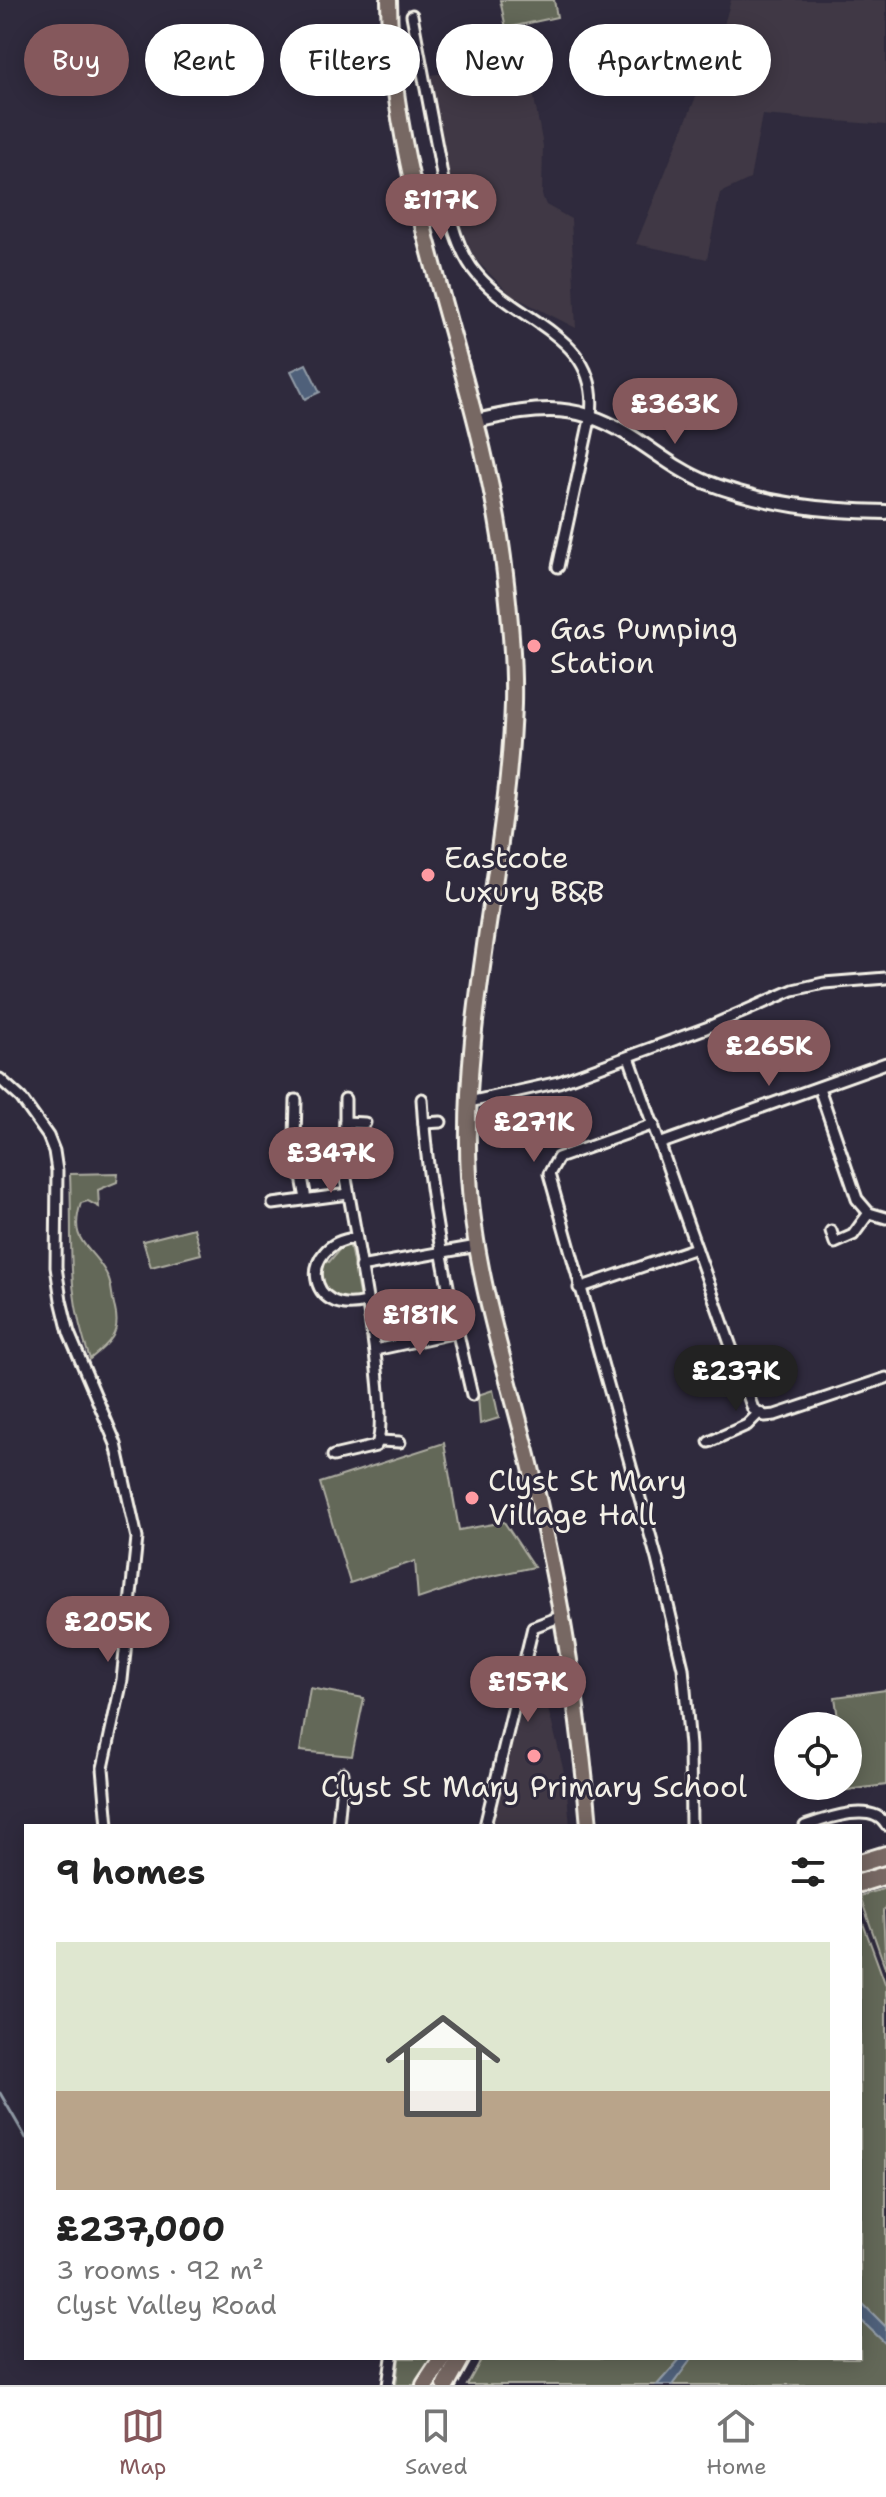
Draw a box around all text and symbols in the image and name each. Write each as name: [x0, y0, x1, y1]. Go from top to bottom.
chip: Buy: [24, 24, 129, 96]
chip: Rent: [145, 24, 264, 96]
chip: Filters: [280, 24, 420, 96]
chip: New: [436, 24, 553, 96]
chip: Apartment: [569, 24, 771, 96]
pin: £117K: [385, 174, 497, 242]
text: £117K: [404, 182, 478, 217]
pin: £363K: [619, 378, 731, 446]
text: £363K: [630, 386, 720, 421]
place label: Gas Pumping Station: [550, 608, 738, 683]
marker: Gas Pumping Station: [525, 637, 543, 655]
place label: Eastcote Luxury B&B: [444, 837, 604, 912]
marker: Eastcote Luxury B&B: [419, 866, 437, 884]
pin: £265K: [713, 1020, 825, 1088]
text: £265K: [725, 1028, 813, 1063]
pin: £271K: [478, 1096, 590, 1164]
text: £271K: [493, 1104, 575, 1139]
pin: £347K: [275, 1127, 387, 1195]
text: £347K: [287, 1135, 375, 1170]
pin: £181K: [364, 1289, 476, 1357]
text: £181K: [382, 1297, 458, 1332]
pin: £237K: [680, 1345, 792, 1413]
text: £237K: [692, 1353, 780, 1388]
place label: Clyst St Mary Village Hall: [488, 1460, 687, 1535]
marker: Clyst St Mary Village Hall: [463, 1489, 481, 1507]
pin: £205K: [52, 1596, 164, 1664]
text: £205K: [64, 1604, 152, 1639]
pin: £157K: [472, 1656, 584, 1724]
text: £157K: [488, 1664, 568, 1699]
map controls: [774, 1712, 862, 1800]
button: locate: [774, 1712, 862, 1800]
marker: Clyst St Mary Primary School: [525, 1747, 543, 1765]
place label: Clyst St Mary Primary School: [321, 1766, 747, 1807]
text: 9 homes: [56, 1849, 205, 1895]
icon: filters: [786, 1850, 830, 1894]
icon: home: [371, 1994, 515, 2138]
text: £237,000: [56, 2206, 225, 2252]
text: 3 rooms · 92 m²: [56, 2252, 264, 2287]
text: Clyst Valley Road: [56, 2287, 277, 2322]
tab: Map: [119, 2404, 166, 2481]
tab: Saved: [405, 2404, 468, 2481]
tab: Home: [706, 2404, 767, 2481]

